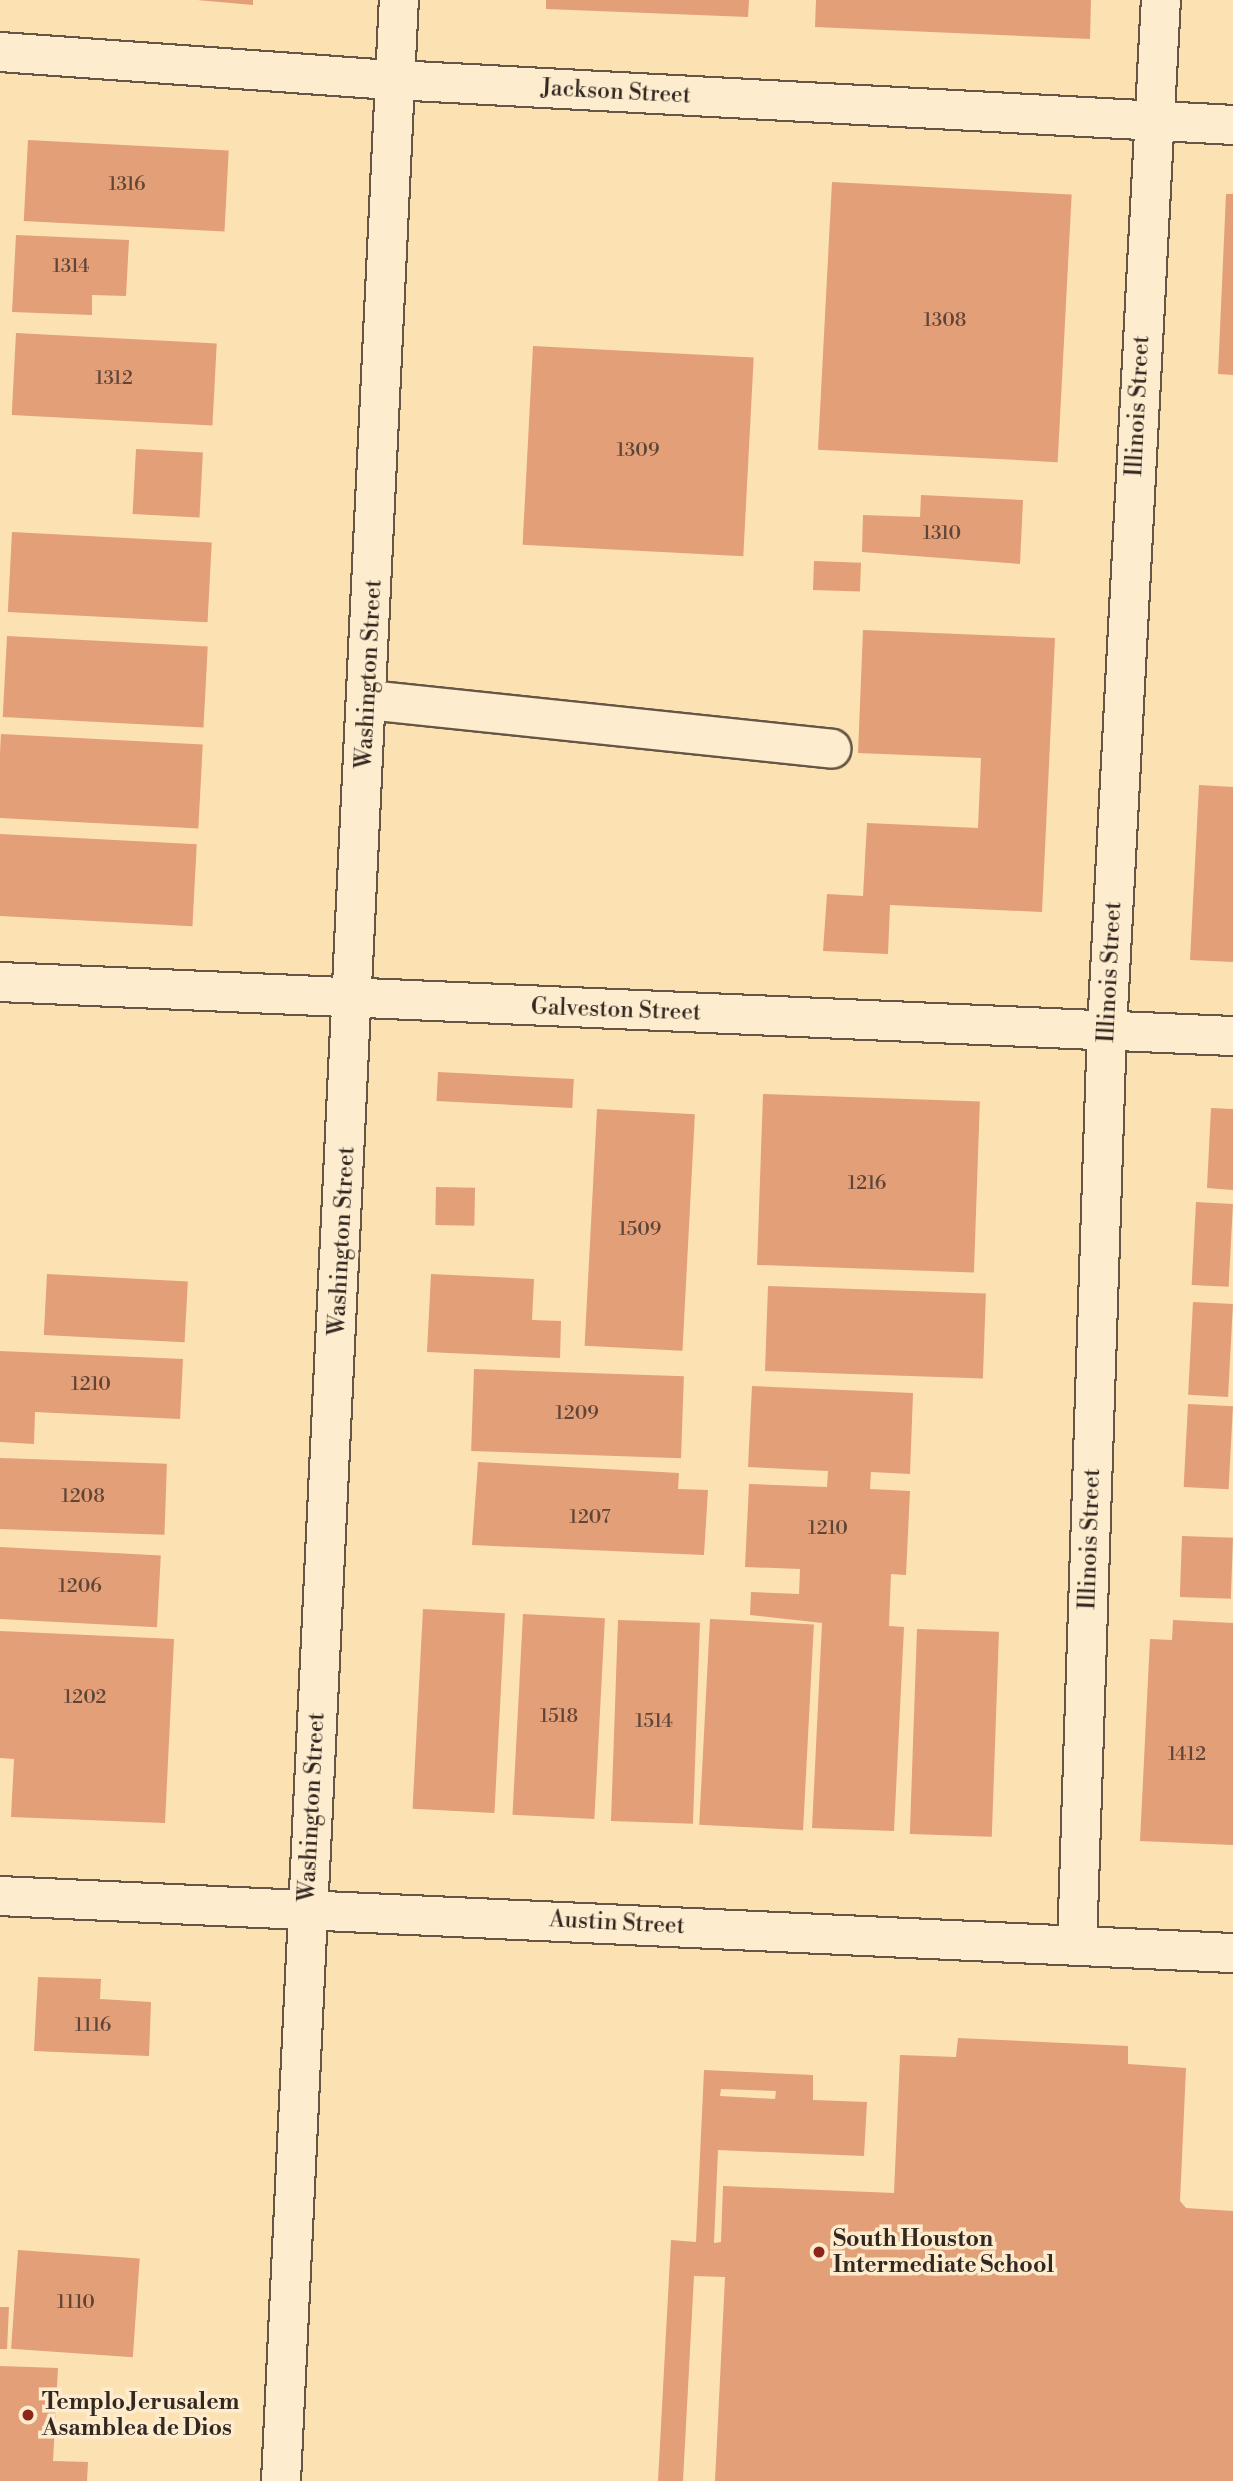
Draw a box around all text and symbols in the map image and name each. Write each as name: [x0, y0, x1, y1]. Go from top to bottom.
street label: Jackson Street: [540, 74, 692, 110]
house number: 1316: [108, 174, 146, 196]
house number: 1314: [53, 256, 89, 278]
house number: 1308: [924, 310, 966, 332]
street label: Illinois Street: [1121, 335, 1155, 477]
house number: 1312: [95, 368, 133, 390]
house number: 1309: [617, 440, 659, 462]
house number: 1310: [923, 523, 961, 545]
street label: Washington Street: [350, 579, 388, 769]
street label: Illinois Street: [1093, 901, 1127, 1043]
street label: Galveston Street: [530, 993, 702, 1027]
street label: Washington Street: [323, 1146, 361, 1336]
house number: 1216: [848, 1173, 886, 1195]
house number: 1509: [619, 1219, 661, 1241]
house number: 1210: [71, 1374, 111, 1396]
house number: 1209: [555, 1403, 599, 1425]
street label: Illinois Street: [1074, 1468, 1106, 1610]
house number: 1208: [61, 1486, 105, 1508]
house number: 1207: [569, 1507, 611, 1529]
house number: 1210: [808, 1518, 848, 1540]
house number: 1206: [58, 1576, 102, 1598]
house number: 1202: [64, 1687, 106, 1709]
house number: 1518: [540, 1706, 578, 1728]
house number: 1514: [635, 1711, 673, 1733]
street label: Washington Street: [293, 1712, 331, 1902]
house number: 1412: [1168, 1744, 1206, 1766]
street label: Austin Street: [549, 1906, 685, 1940]
house number: 1116: [75, 2015, 111, 2037]
place label: South Houston Intermediate School: [833, 2225, 1054, 2279]
marker: South Houston Intermediate School: [811, 2244, 827, 2260]
house number: 1110: [57, 2292, 95, 2314]
place label: Templo Jerusalem Asamblea de Dios: [42, 2388, 239, 2442]
marker: Templo Jerusalem Asamblea de Dios: [20, 2407, 36, 2423]

